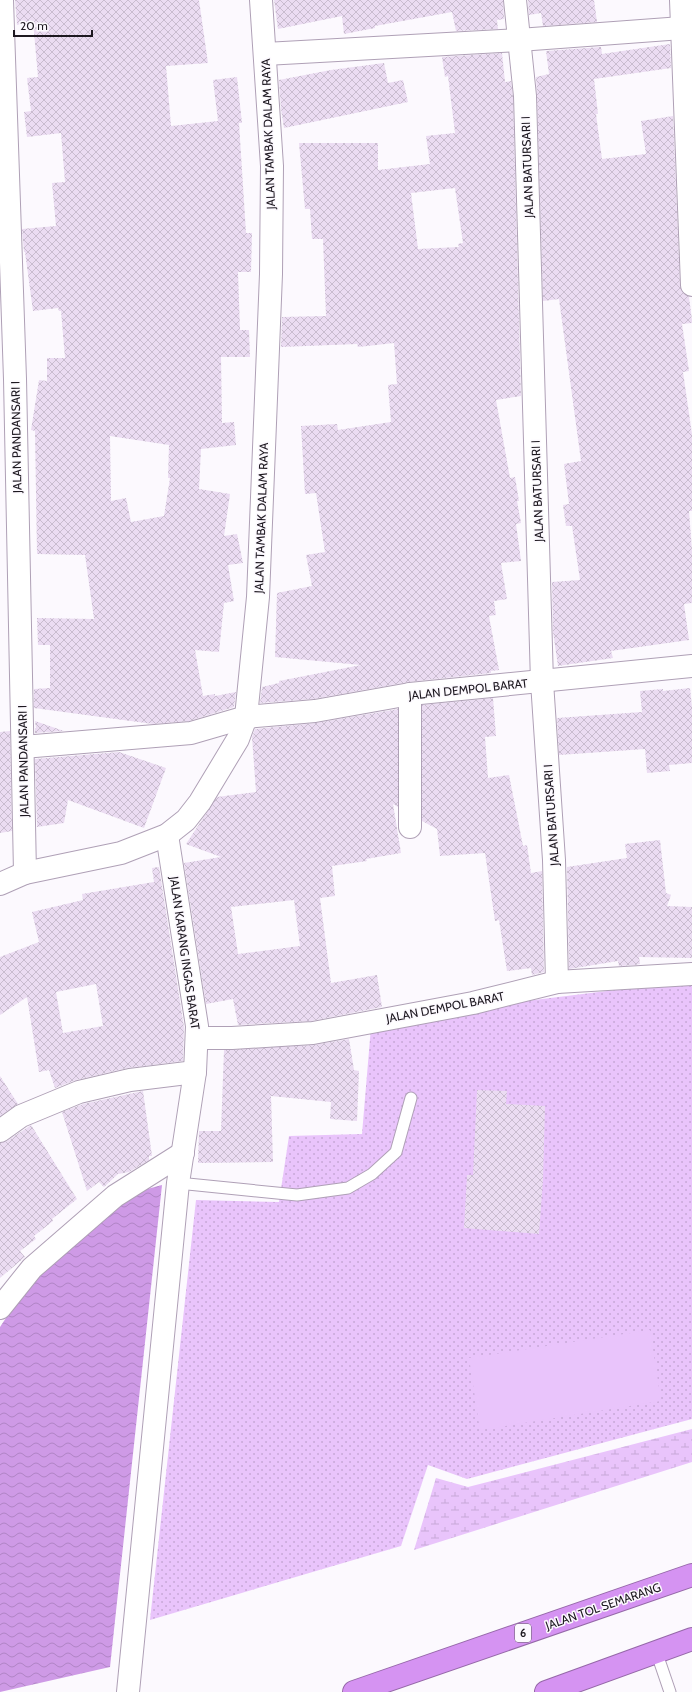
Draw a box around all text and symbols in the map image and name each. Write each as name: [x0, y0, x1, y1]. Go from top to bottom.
scale bar: [14, 12, 92, 38]
text: 20 m: [20, 18, 48, 33]
street label: JALAN TAMBAK DALAM RAYA: [258, 58, 278, 211]
street label: JALAN BATURSARI I: [518, 116, 536, 219]
street label: JALAN PANDANSARI I: [8, 381, 24, 494]
street label: JALAN BATURSARI I: [528, 440, 546, 543]
street label: JALAN TAMBAK DALAM RAYA: [251, 442, 271, 595]
street label: JALAN DEMPOL BARAT: [407, 675, 529, 703]
street label: JALAN PANDANSARI I: [15, 705, 31, 818]
street label: JALAN BATURSARI I: [540, 764, 562, 867]
street label: JALAN KARANG INGAS BARAT: [167, 874, 203, 1031]
street label: JALAN DEMPOL BARAT: [384, 988, 506, 1026]
street label: JALAN TOL SEMARANG: [542, 1579, 663, 1633]
road number: 6: [515, 1624, 531, 1642]

